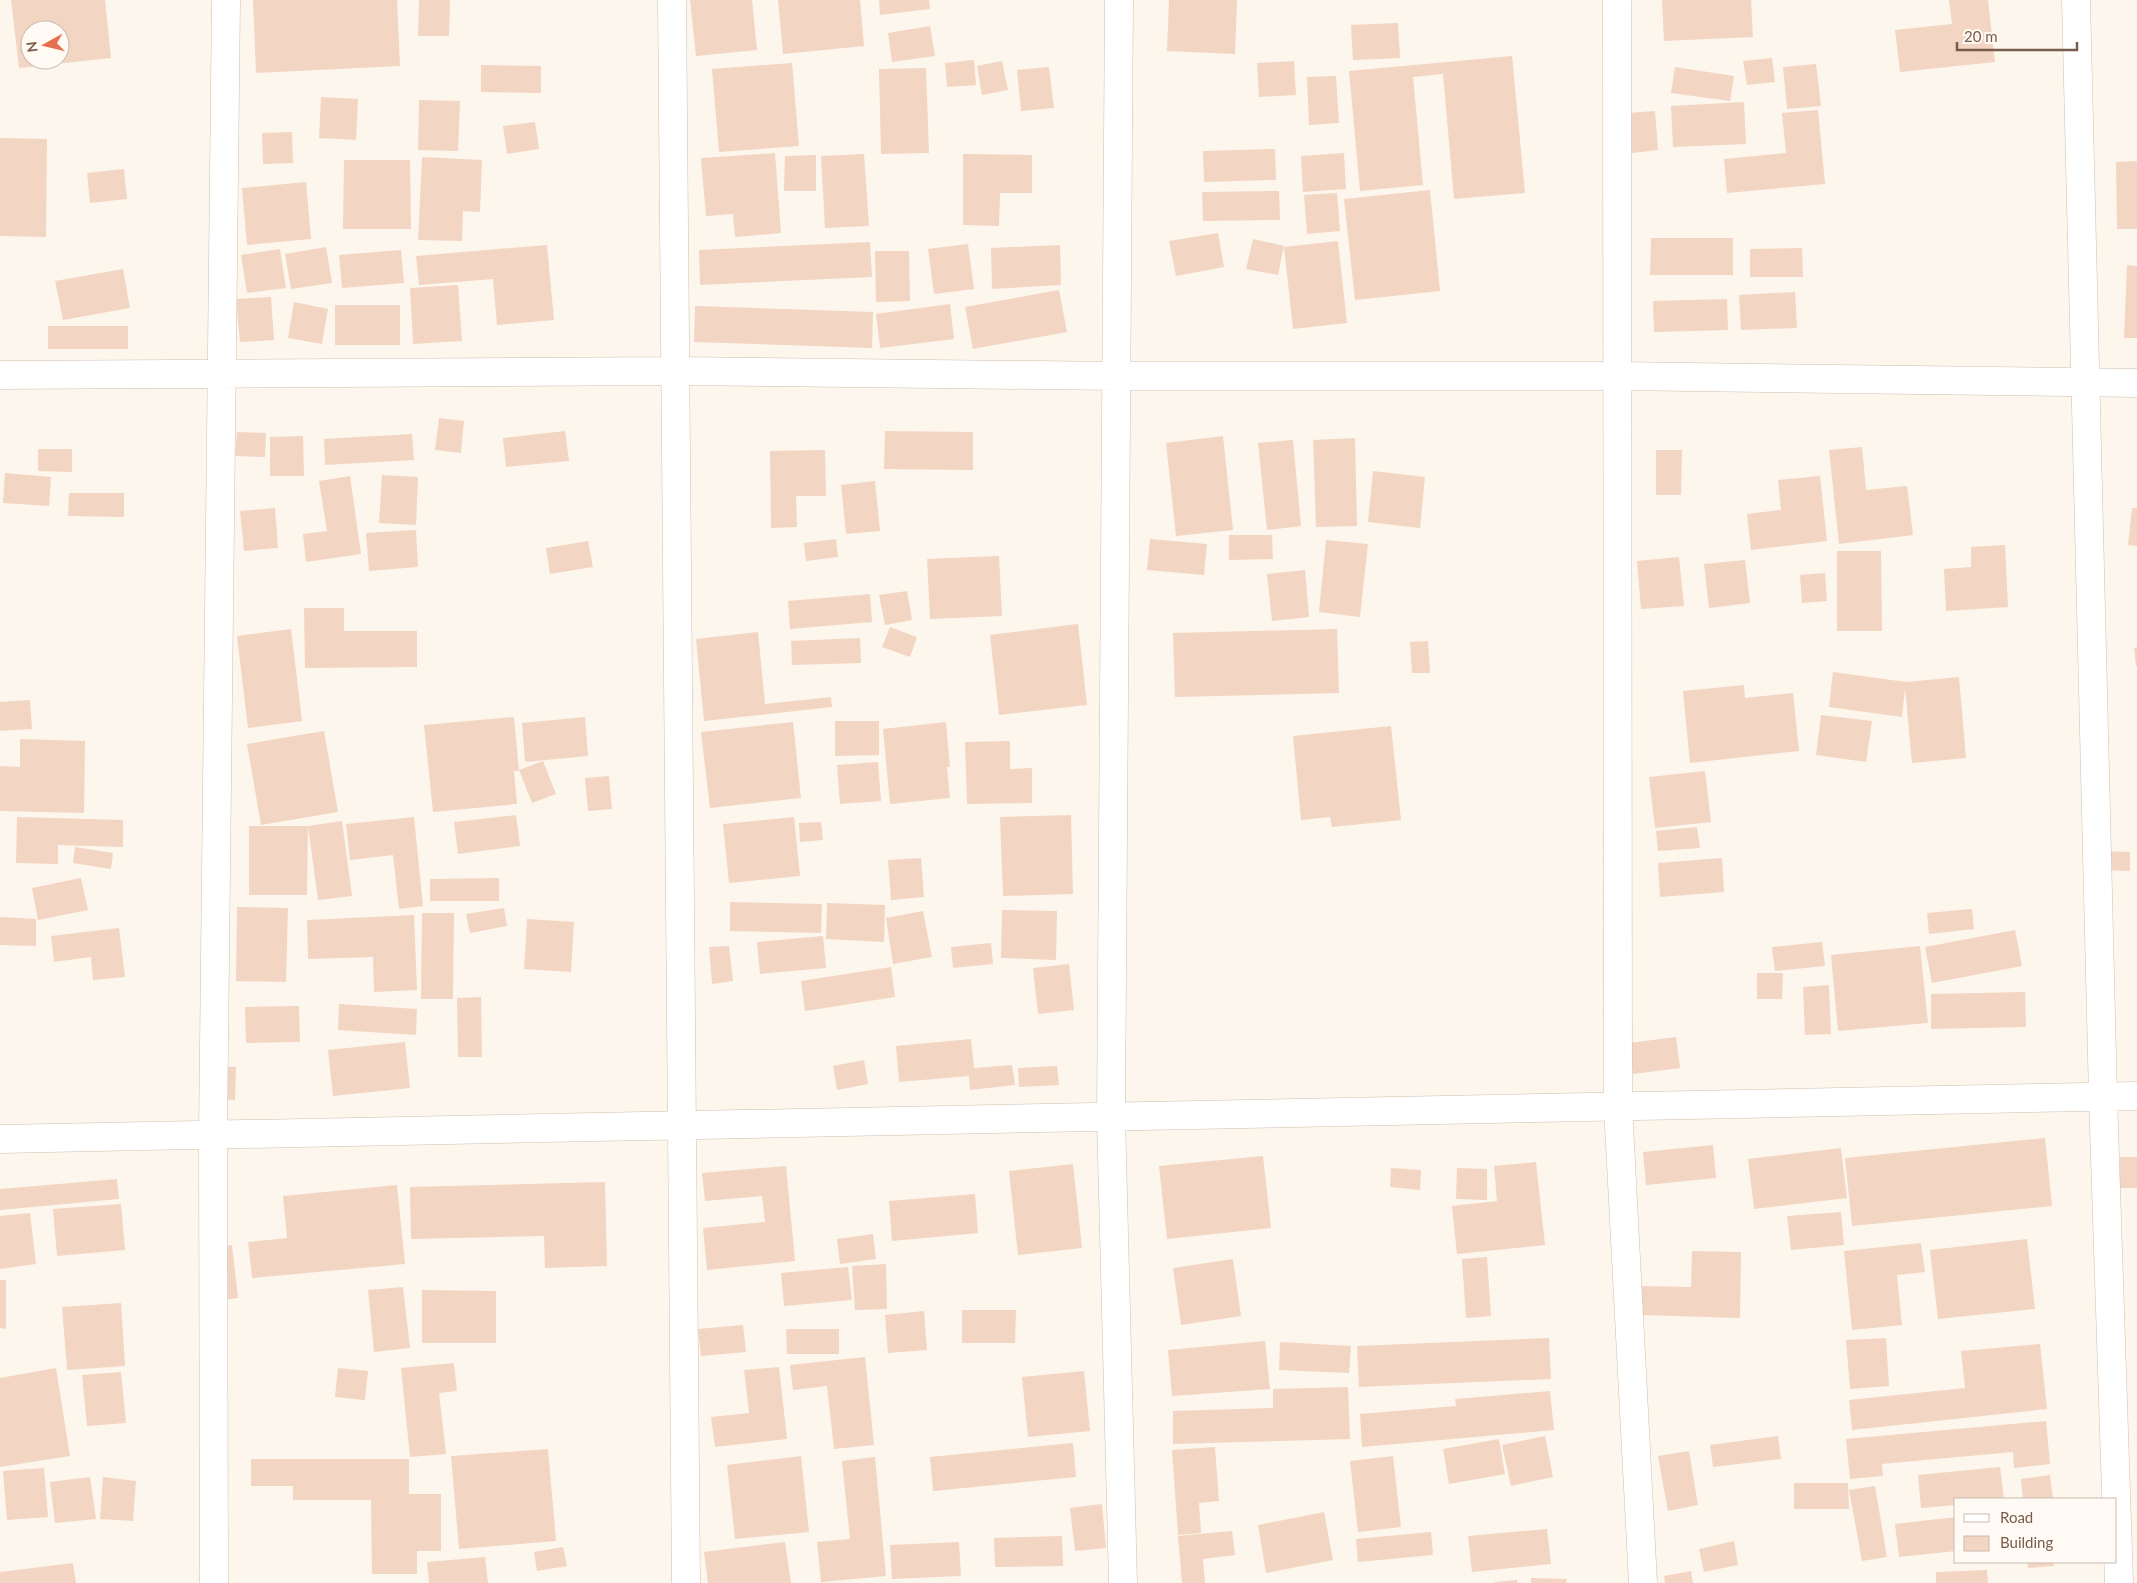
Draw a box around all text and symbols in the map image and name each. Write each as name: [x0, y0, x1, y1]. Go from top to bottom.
north arrow: [20, 20, 70, 70]
scale bar: [1957, 20, 2077, 52]
text: 20 m: [1964, 27, 1998, 45]
text: N: [22, 40, 41, 53]
legend: [1954, 1498, 2117, 1563]
text: Road: [2000, 1508, 2033, 1526]
text: Building: [2000, 1533, 2053, 1551]

